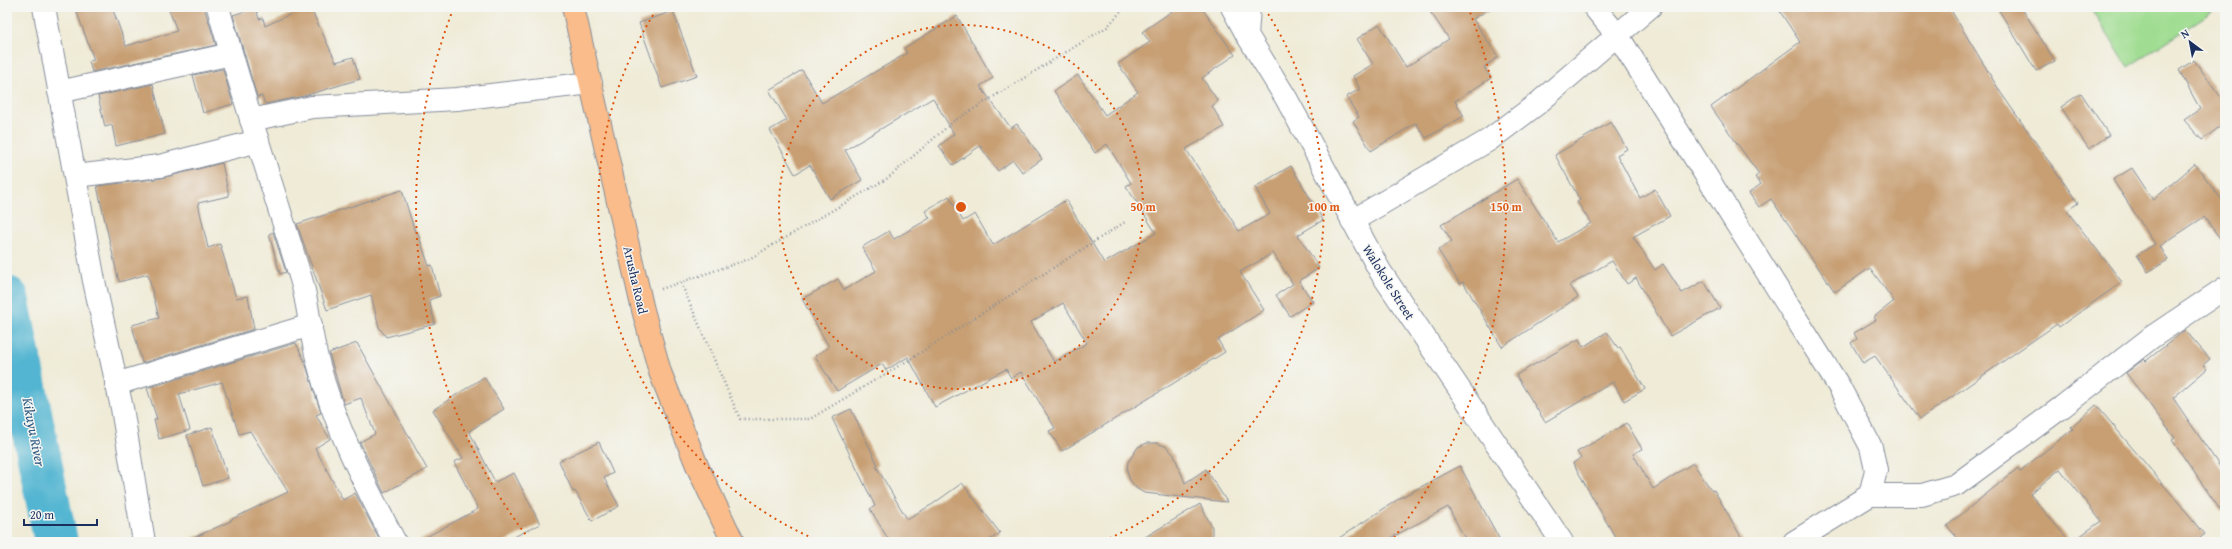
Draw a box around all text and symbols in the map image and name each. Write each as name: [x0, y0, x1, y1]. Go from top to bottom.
north arrow: [2170, 22, 2210, 62]
text: N: [2177, 24, 2193, 42]
text: 50 m: [1130, 198, 1156, 215]
text: 100 m: [1308, 198, 1341, 215]
text: 150 m: [1490, 198, 1523, 215]
centre of rings: [954, 200, 968, 214]
street label: Walokole Street: [1358, 241, 1419, 324]
street label: Arusha Road: [619, 244, 653, 316]
water label: Kikuyu River: [17, 395, 51, 469]
scale bar: [24, 501, 97, 527]
text: 20 m: [30, 506, 54, 523]

